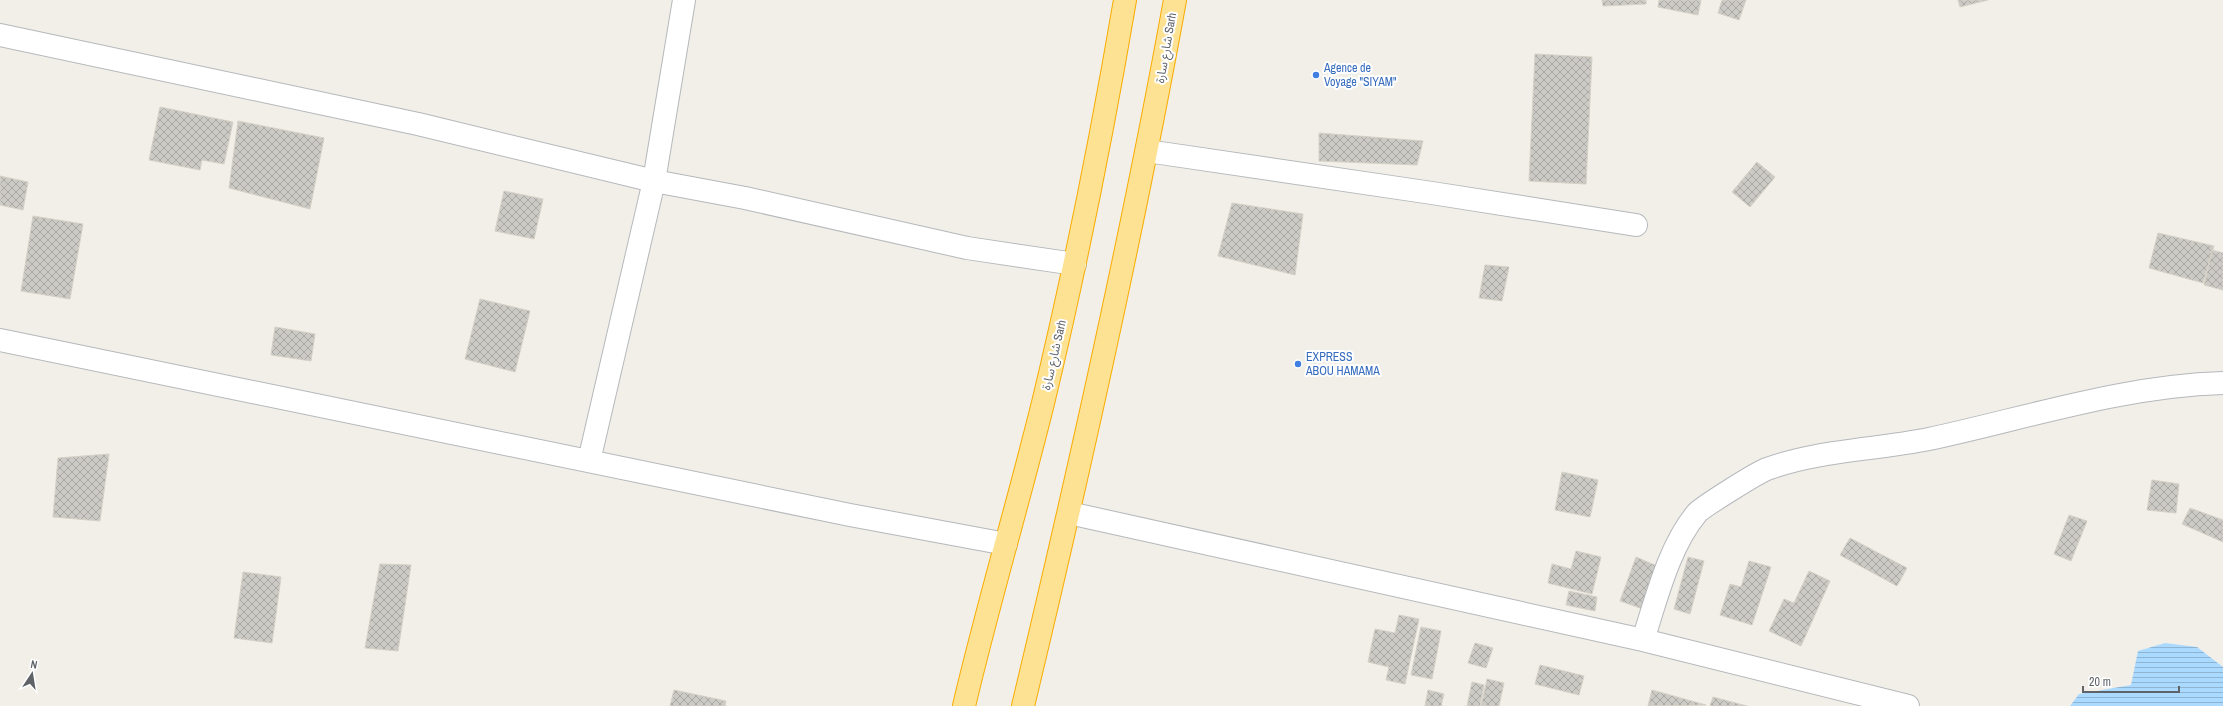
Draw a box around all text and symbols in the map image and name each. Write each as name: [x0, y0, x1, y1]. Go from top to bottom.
street label: شارع سارة Sarh: [1152, 11, 1181, 85]
place label: Agence de Voyage "SIYAM": [1323, 60, 1397, 90]
marker: Agence de Voyage "SIYAM": [1311, 70, 1321, 80]
street label: شارع سارة Sarh: [1038, 318, 1071, 392]
place label: EXPRESS ABOU HAMAMA: [1305, 349, 1380, 379]
marker: EXPRESS ABOU HAMAMA: [1293, 359, 1303, 369]
north arrow: [12, 654, 52, 694]
text: N: [29, 657, 39, 672]
scale bar: [2083, 668, 2179, 694]
text: 20 m: [2089, 674, 2111, 690]

